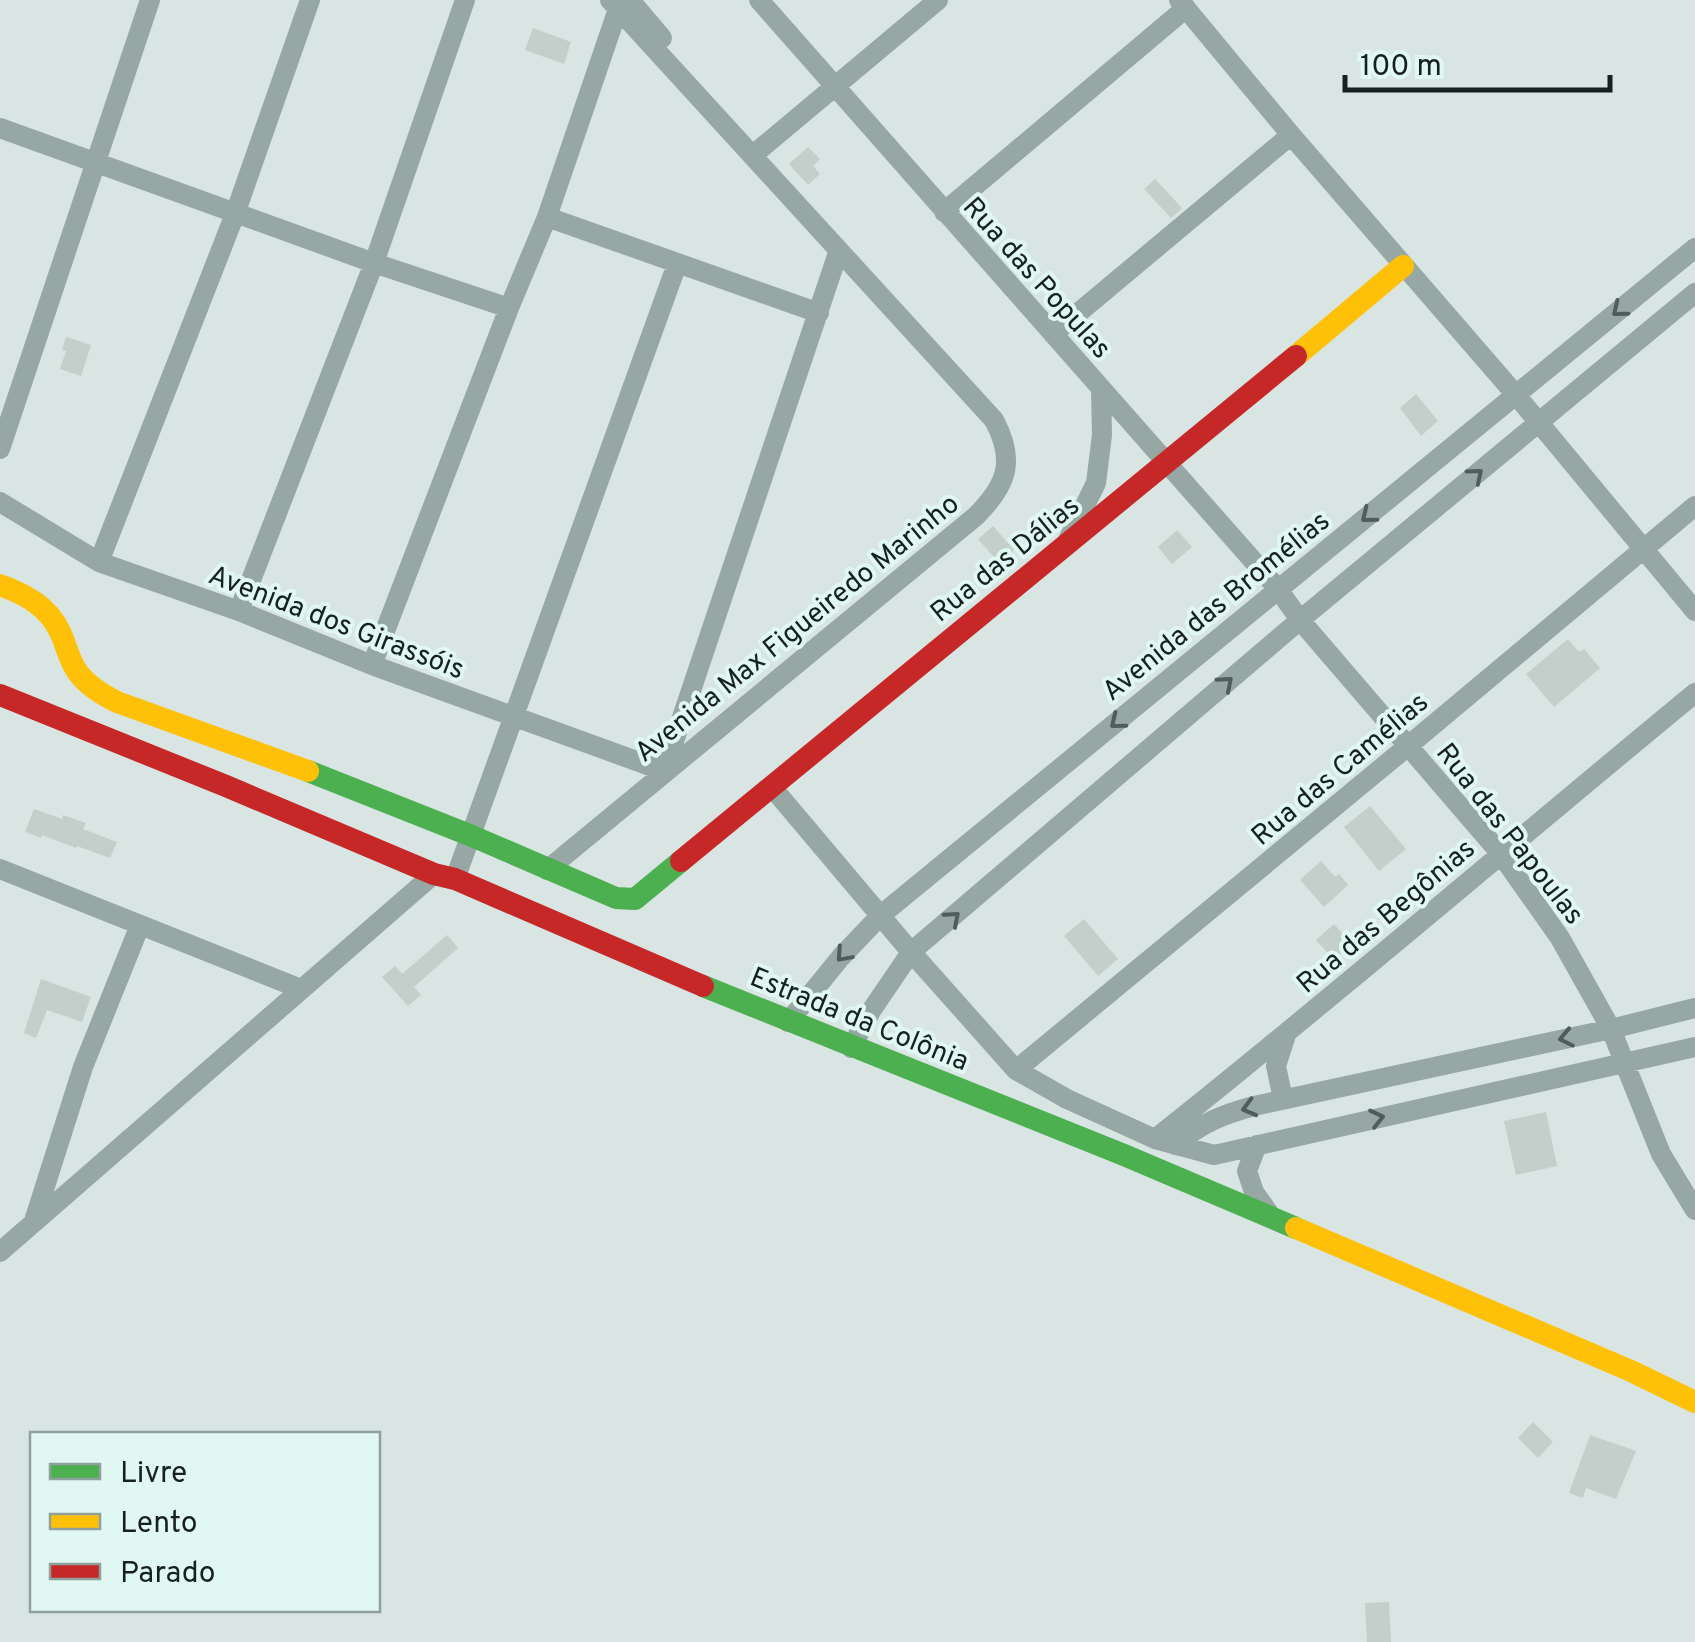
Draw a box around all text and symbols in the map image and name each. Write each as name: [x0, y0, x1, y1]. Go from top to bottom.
scale bar: [1345, 30, 1610, 92]
text: 100 m: [1360, 49, 1442, 86]
street label: Rua das Populas: [954, 191, 1118, 367]
one-way arrow: [1613, 298, 1631, 316]
one-way arrow: [1464, 469, 1482, 487]
street label: Avenida Max Figueiredo Marinho: [628, 487, 967, 771]
street label: Rua das Dálias: [924, 489, 1088, 632]
street label: Avenida das Bromélias: [1096, 504, 1338, 710]
one-way arrow: [1361, 504, 1379, 522]
street label: Avenida dos Girassóis: [203, 558, 469, 689]
one-way arrow: [1215, 677, 1233, 695]
street label: Rua das Camélias: [1245, 686, 1437, 855]
one-way arrow: [1110, 710, 1128, 728]
street label: Rua das Papoulas: [1427, 737, 1591, 933]
street label: Rua das Begônias: [1290, 832, 1484, 1003]
one-way arrow: [941, 911, 960, 929]
one-way arrow: [837, 943, 855, 962]
street label: Estrada da Colônia: [744, 960, 974, 1081]
one-way arrow: [1558, 1027, 1575, 1048]
one-way arrow: [1241, 1096, 1258, 1117]
one-way arrow: [1369, 1109, 1386, 1130]
legend: [30, 1432, 380, 1612]
text: Livre: [120, 1456, 187, 1493]
text: Lento: [120, 1506, 197, 1543]
text: Parado: [120, 1556, 215, 1593]

